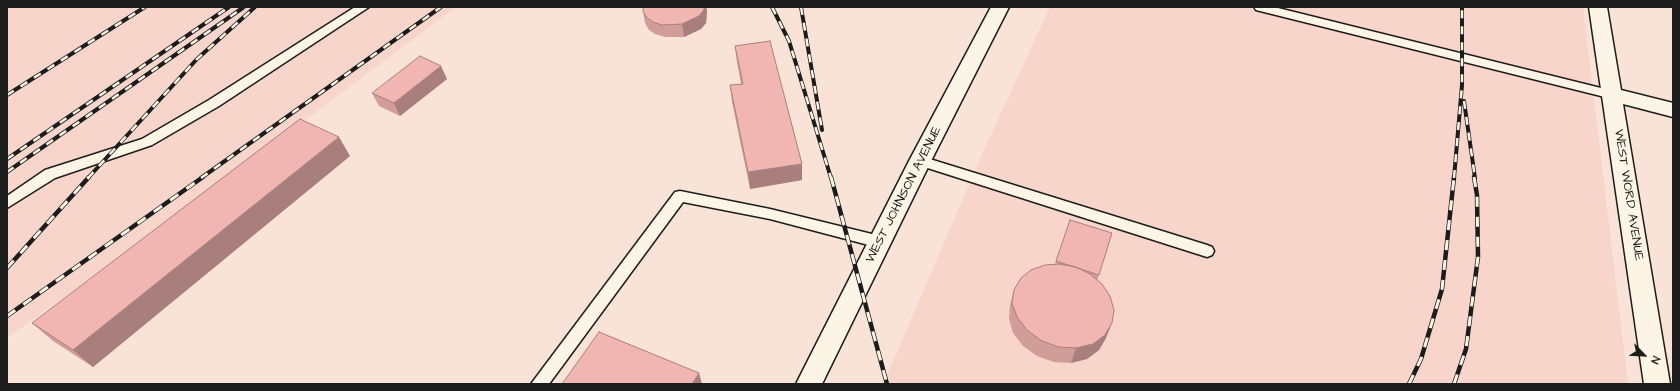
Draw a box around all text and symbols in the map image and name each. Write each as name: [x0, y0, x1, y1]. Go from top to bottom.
street label: WEST JOHNSON AVENUE: [863, 124, 945, 266]
street label: WEST WORD AVENUE: [1610, 128, 1646, 262]
north arrow: [1624, 335, 1664, 375]
text: N: [1647, 354, 1664, 366]

